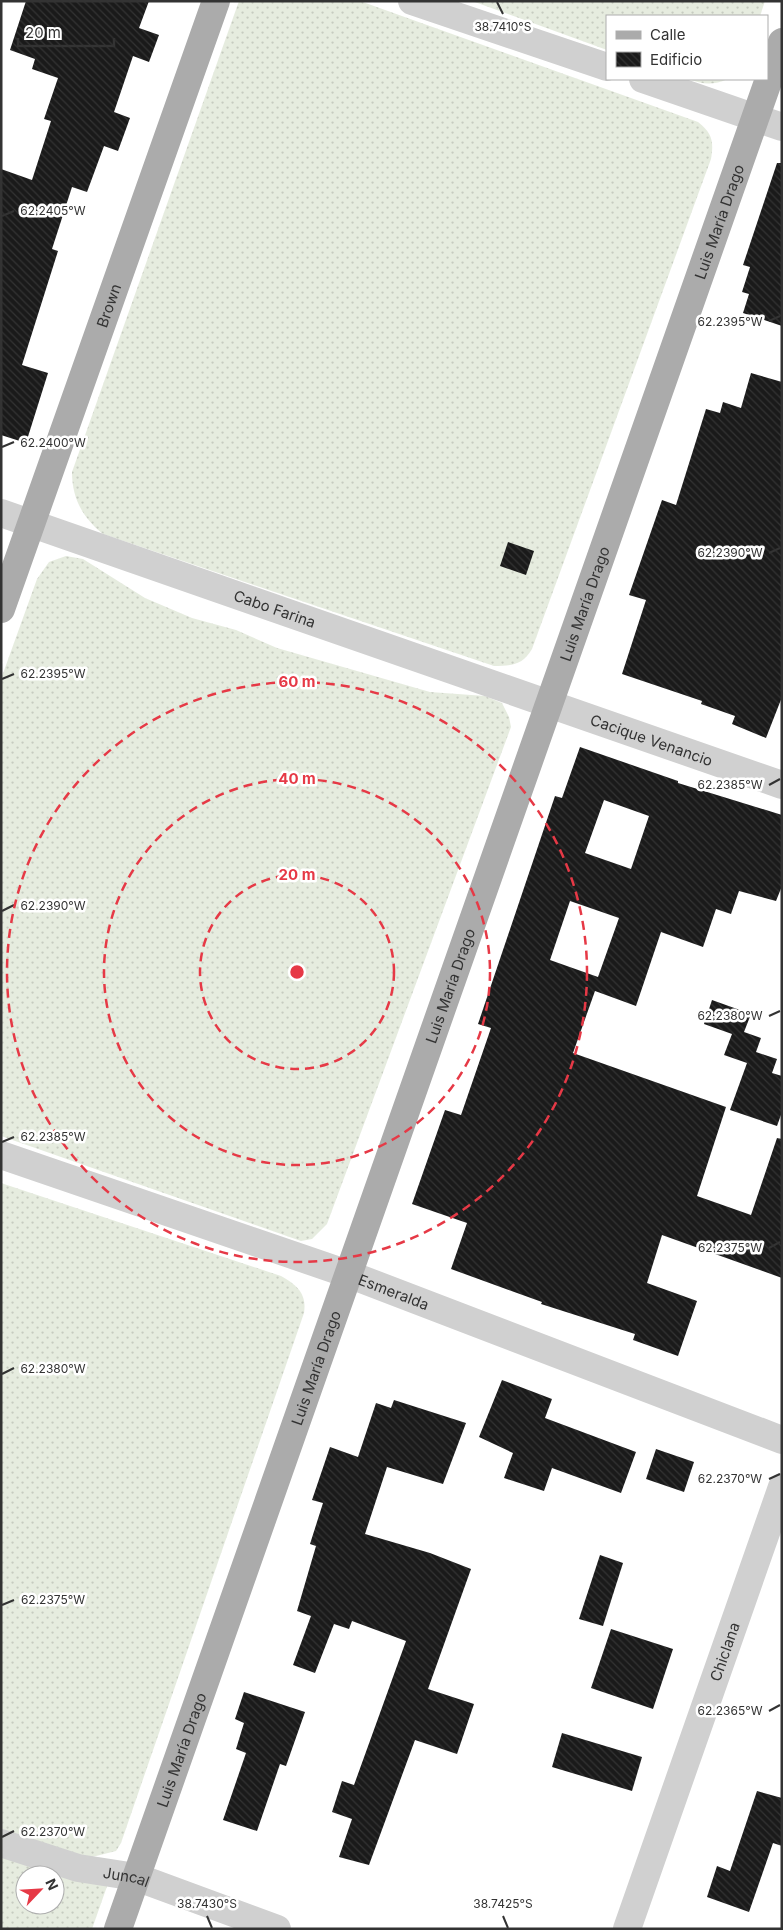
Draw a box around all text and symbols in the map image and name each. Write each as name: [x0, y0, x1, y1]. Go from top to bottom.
scale bar: [18, 15, 114, 47]
legend: [606, 15, 768, 80]
text: 38.7410°S: [474, 19, 532, 34]
text: 20 m: [25, 23, 61, 42]
text: Calle: [650, 25, 685, 44]
text: Edificio: [650, 50, 702, 69]
street label: Luis María Drago: [690, 162, 748, 282]
text: 62.2405°W: [20, 203, 86, 218]
street label: Brown: [92, 281, 125, 330]
text: 62.2395°W: [698, 314, 763, 329]
text: 62.2400°W: [20, 435, 86, 450]
street label: Luis María Drago: [555, 544, 613, 664]
text: 62.2390°W: [697, 545, 763, 560]
street label: Cabo Farina: [231, 585, 318, 631]
text: 62.2395°W: [21, 666, 86, 681]
text: 60 m: [278, 672, 316, 691]
street label: Cacique Venancio: [588, 710, 715, 770]
text: 40 m: [278, 769, 316, 788]
text: 62.2385°W: [698, 777, 763, 792]
text: 20 m: [279, 865, 315, 884]
text: 62.2390°W: [20, 898, 86, 913]
street label: Luis María Drago: [421, 926, 479, 1046]
centre of rings: [288, 963, 306, 981]
text: 62.2380°W: [697, 1008, 763, 1023]
text: 62.2385°W: [21, 1129, 86, 1144]
text: 62.2375°W: [698, 1240, 762, 1255]
street label: Esmeralda: [356, 1269, 432, 1314]
street label: Luis María Drago: [287, 1308, 344, 1428]
text: 62.2380°W: [20, 1361, 86, 1376]
text: 62.2370°W: [698, 1471, 762, 1486]
text: 62.2375°W: [21, 1592, 85, 1607]
street label: Chiclana: [705, 1619, 743, 1684]
street label: Luis María Drago: [152, 1690, 210, 1810]
text: 62.2365°W: [698, 1703, 763, 1718]
text: 62.2370°W: [21, 1824, 85, 1839]
street label: Juncal: [102, 1863, 152, 1891]
north arrow: [15, 1865, 65, 1915]
text: N: [42, 1876, 62, 1893]
text: 38.7430°S: [177, 1896, 237, 1911]
text: 38.7425°S: [473, 1896, 533, 1911]

